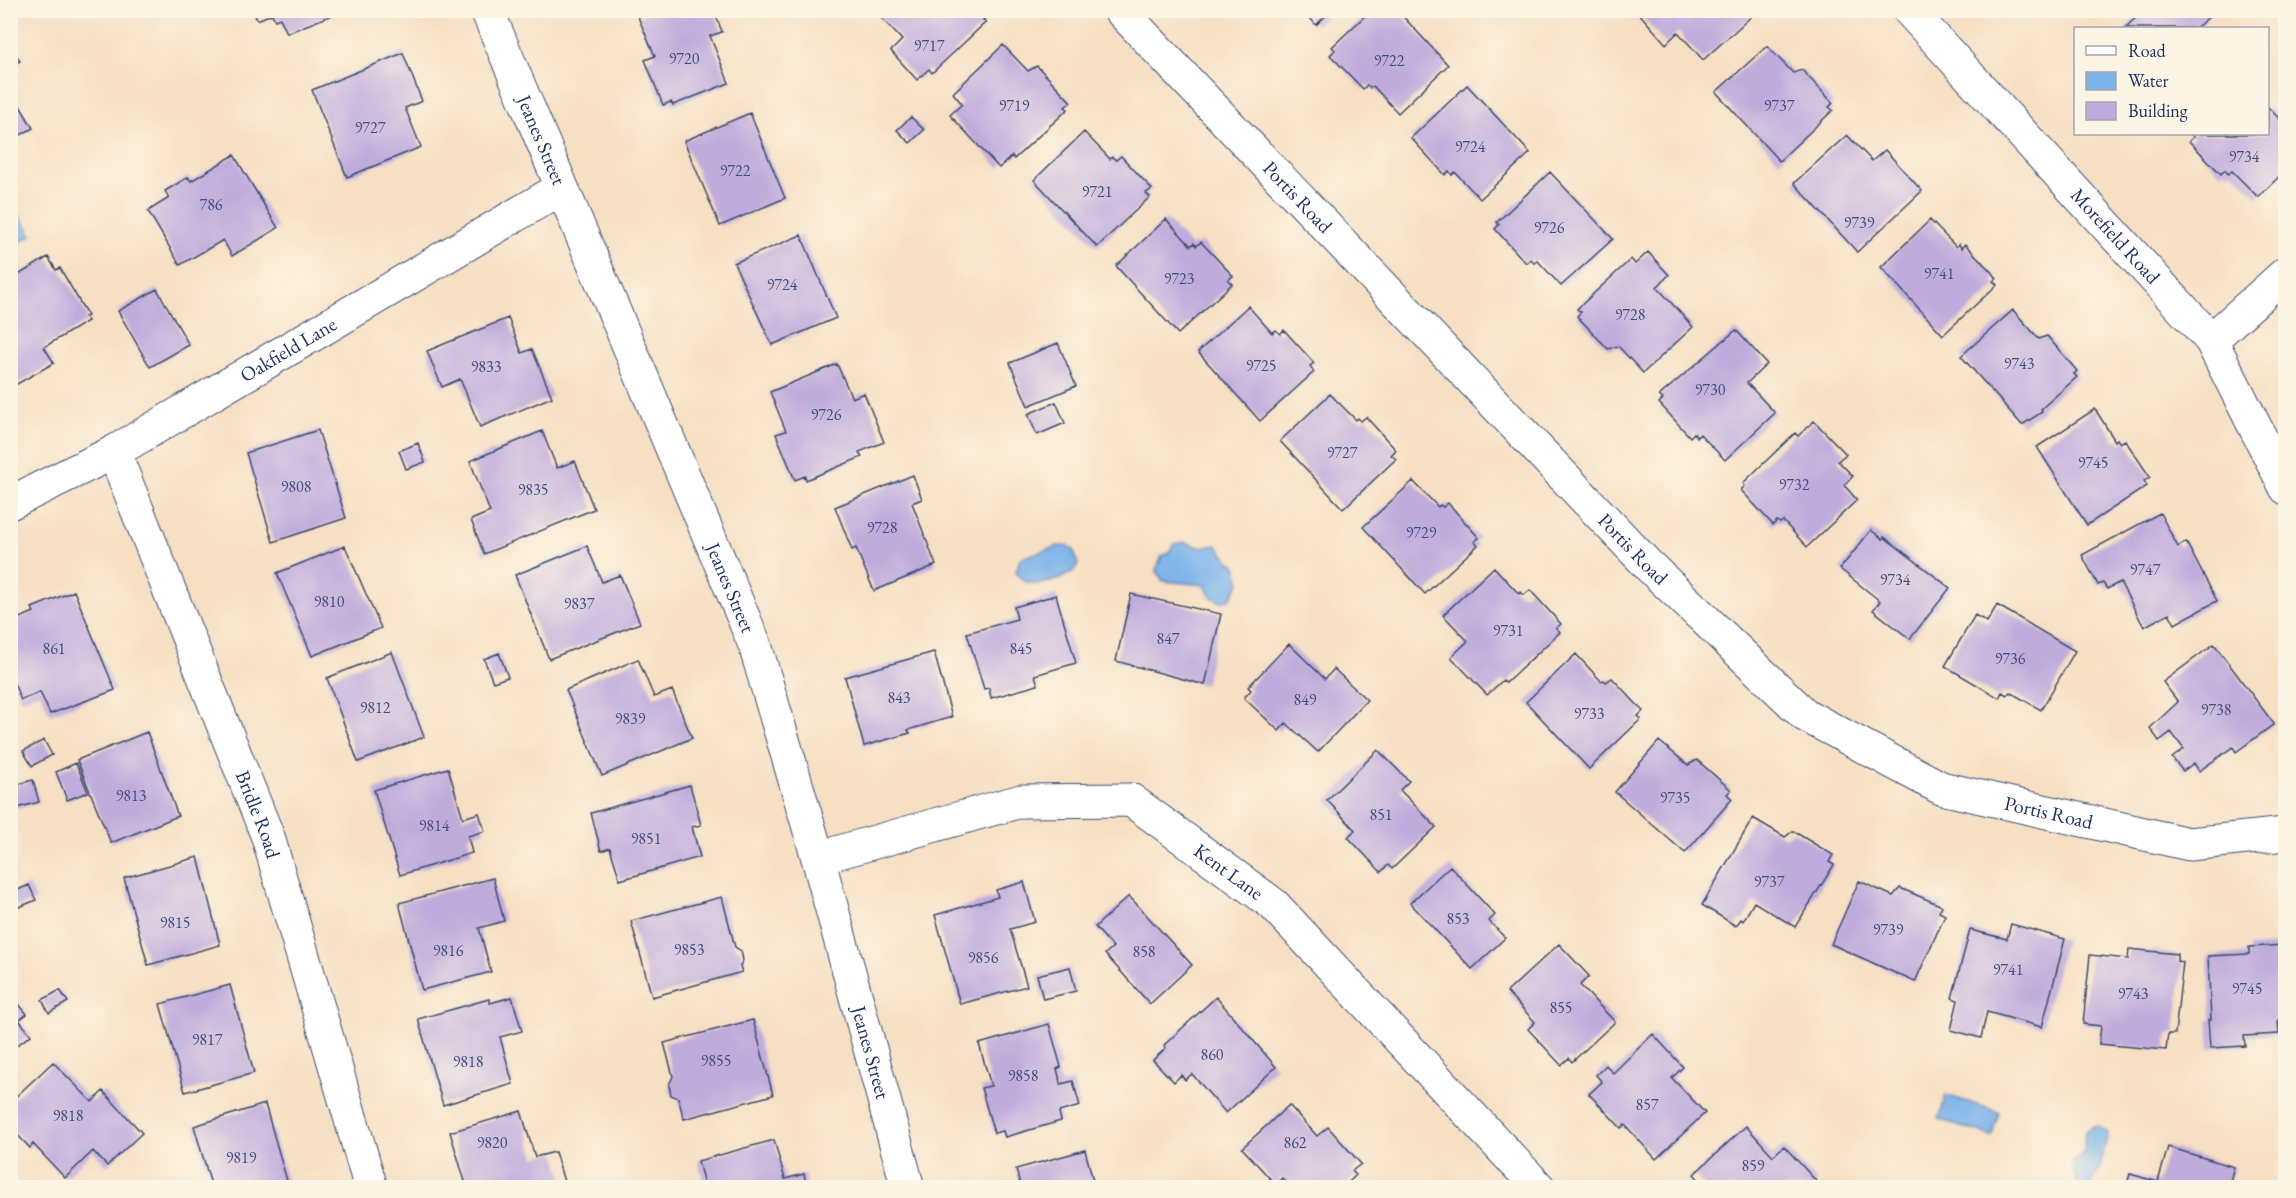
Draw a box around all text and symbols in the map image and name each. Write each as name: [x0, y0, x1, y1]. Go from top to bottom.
legend: [2074, 27, 2269, 135]
house number: 9717: [914, 35, 945, 56]
text: Road: [2128, 39, 2167, 62]
house number: 9720: [669, 48, 700, 69]
house number: 9722: [1374, 50, 1405, 71]
text: Water: [2128, 69, 2169, 92]
street label: Jeanes Street: [511, 89, 573, 190]
house number: 9719: [999, 95, 1030, 116]
house number: 9737: [1764, 95, 1795, 116]
text: Building: [2128, 99, 2188, 122]
house number: 9727: [355, 117, 386, 138]
house number: 9724: [1455, 136, 1486, 157]
house number: 9734: [2229, 146, 2260, 167]
street label: Portis Road: [1257, 155, 1339, 239]
house number: 9722: [720, 160, 751, 181]
house number: 9721: [1082, 181, 1112, 202]
street label: Morefield Road: [2065, 182, 2167, 290]
house number: 786: [199, 194, 223, 215]
house number: 9739: [1844, 212, 1875, 233]
house number: 9726: [1534, 217, 1565, 238]
house number: 9741: [1924, 263, 1954, 284]
house number: 9723: [1164, 268, 1195, 289]
house number: 9724: [767, 274, 798, 295]
house number: 9728: [1615, 304, 1646, 325]
street label: Oakfield Lane: [235, 311, 341, 388]
house number: 9743: [2004, 353, 2035, 374]
house number: 9725: [1246, 355, 1276, 376]
house number: 9833: [471, 356, 502, 377]
house number: 9730: [1695, 379, 1726, 400]
house number: 9726: [811, 404, 842, 425]
house number: 9727: [1327, 442, 1358, 463]
house number: 9745: [2078, 452, 2108, 473]
house number: 9732: [1779, 474, 1810, 495]
house number: 9808: [281, 476, 312, 497]
house number: 9835: [518, 479, 548, 500]
street label: Portis Road: [1592, 507, 1674, 591]
house number: 9728: [867, 517, 898, 538]
house number: 9729: [1406, 522, 1437, 543]
street label: Jeanes Street: [699, 537, 762, 637]
house number: 9747: [2130, 559, 2161, 580]
house number: 9734: [1880, 569, 1911, 590]
house number: 9810: [314, 591, 345, 612]
house number: 9837: [564, 593, 595, 614]
house number: 9731: [1493, 620, 1523, 641]
house number: 847: [1156, 628, 1180, 649]
house number: 861: [42, 638, 66, 659]
house number: 845: [1009, 638, 1033, 659]
house number: 9736: [1995, 648, 2026, 669]
house number: 843: [887, 687, 911, 708]
house number: 849: [1293, 689, 1317, 710]
house number: 9812: [360, 697, 391, 718]
house number: 9738: [2201, 699, 2232, 720]
house number: 9733: [1574, 703, 1605, 724]
house number: 9839: [615, 708, 646, 729]
street label: Bridle Road: [230, 767, 287, 862]
house number: 9813: [116, 785, 147, 806]
house number: 9735: [1660, 787, 1690, 808]
street label: Portis Road: [2002, 790, 2096, 835]
house number: 851: [1369, 804, 1393, 825]
house number: 9814: [419, 815, 450, 836]
house number: 9851: [631, 828, 661, 849]
street label: Kent Lane: [1189, 837, 1269, 906]
house number: 9737: [1754, 871, 1785, 892]
house number: 853: [1446, 908, 1470, 929]
house number: 9815: [160, 912, 190, 933]
house number: 9739: [1873, 919, 1904, 940]
house number: 9853: [674, 939, 705, 960]
house number: 9816: [433, 940, 464, 961]
house number: 858: [1132, 941, 1156, 962]
house number: 9856: [968, 947, 999, 968]
house number: 9741: [1993, 959, 2023, 980]
house number: 9745: [2232, 978, 2262, 999]
house number: 9743: [2118, 983, 2149, 1004]
house number: 855: [1549, 997, 1573, 1018]
street label: Jeanes Street: [845, 1001, 896, 1103]
house number: 9817: [192, 1029, 223, 1050]
house number: 860: [1200, 1044, 1224, 1065]
house number: 9855: [701, 1050, 731, 1071]
house number: 9818: [453, 1051, 484, 1072]
house number: 9858: [1008, 1065, 1039, 1086]
house number: 857: [1635, 1094, 1659, 1115]
house number: 9818: [53, 1105, 84, 1126]
house number: 9820: [477, 1132, 508, 1153]
house number: 862: [1283, 1132, 1307, 1153]
house number: 9819: [226, 1147, 257, 1168]
house number: 859: [1741, 1155, 1765, 1176]

